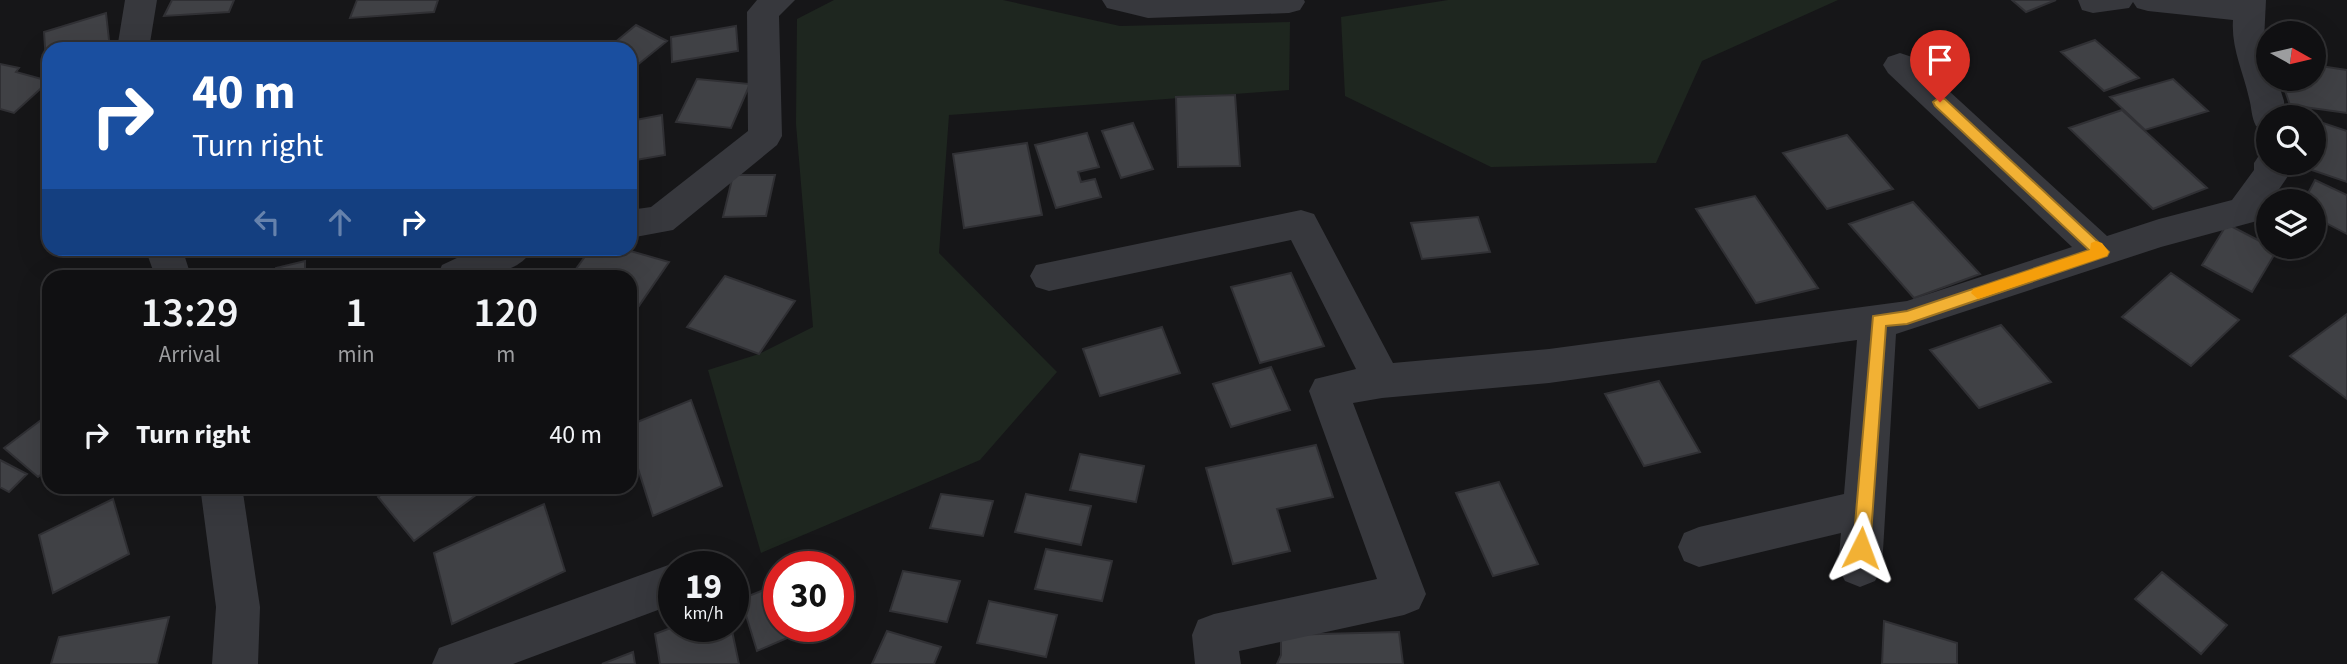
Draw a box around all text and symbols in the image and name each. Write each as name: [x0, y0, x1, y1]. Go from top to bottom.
north arrow: [2256, 21, 2326, 91]
map controls: [2256, 21, 2326, 259]
pin: [1910, 30, 1970, 102]
icon: arrive: [1921, 41, 1959, 79]
text: 40 m: [192, 58, 296, 128]
icon: right: [77, 70, 168, 161]
button: search: [2256, 105, 2326, 175]
text: Turn right: [192, 123, 323, 169]
button: layers: [2256, 189, 2326, 259]
icon: left: [248, 203, 286, 241]
icon: ahead: [321, 203, 359, 241]
icon: right: [394, 203, 432, 241]
text: 13:29: [141, 283, 239, 343]
text: 1: [345, 283, 367, 343]
text: 120: [474, 283, 538, 343]
text: Arrival: [159, 338, 221, 371]
text: min: [337, 338, 375, 371]
text: m: [496, 338, 515, 371]
icon: right: [77, 416, 115, 454]
text: Turn right: [136, 416, 251, 453]
text: 40 m: [549, 416, 602, 453]
position arrow: [1824, 511, 1898, 585]
speed limit sign: 30: [763, 551, 854, 642]
text: 19: [685, 562, 722, 612]
text: km/h: [684, 601, 723, 626]

